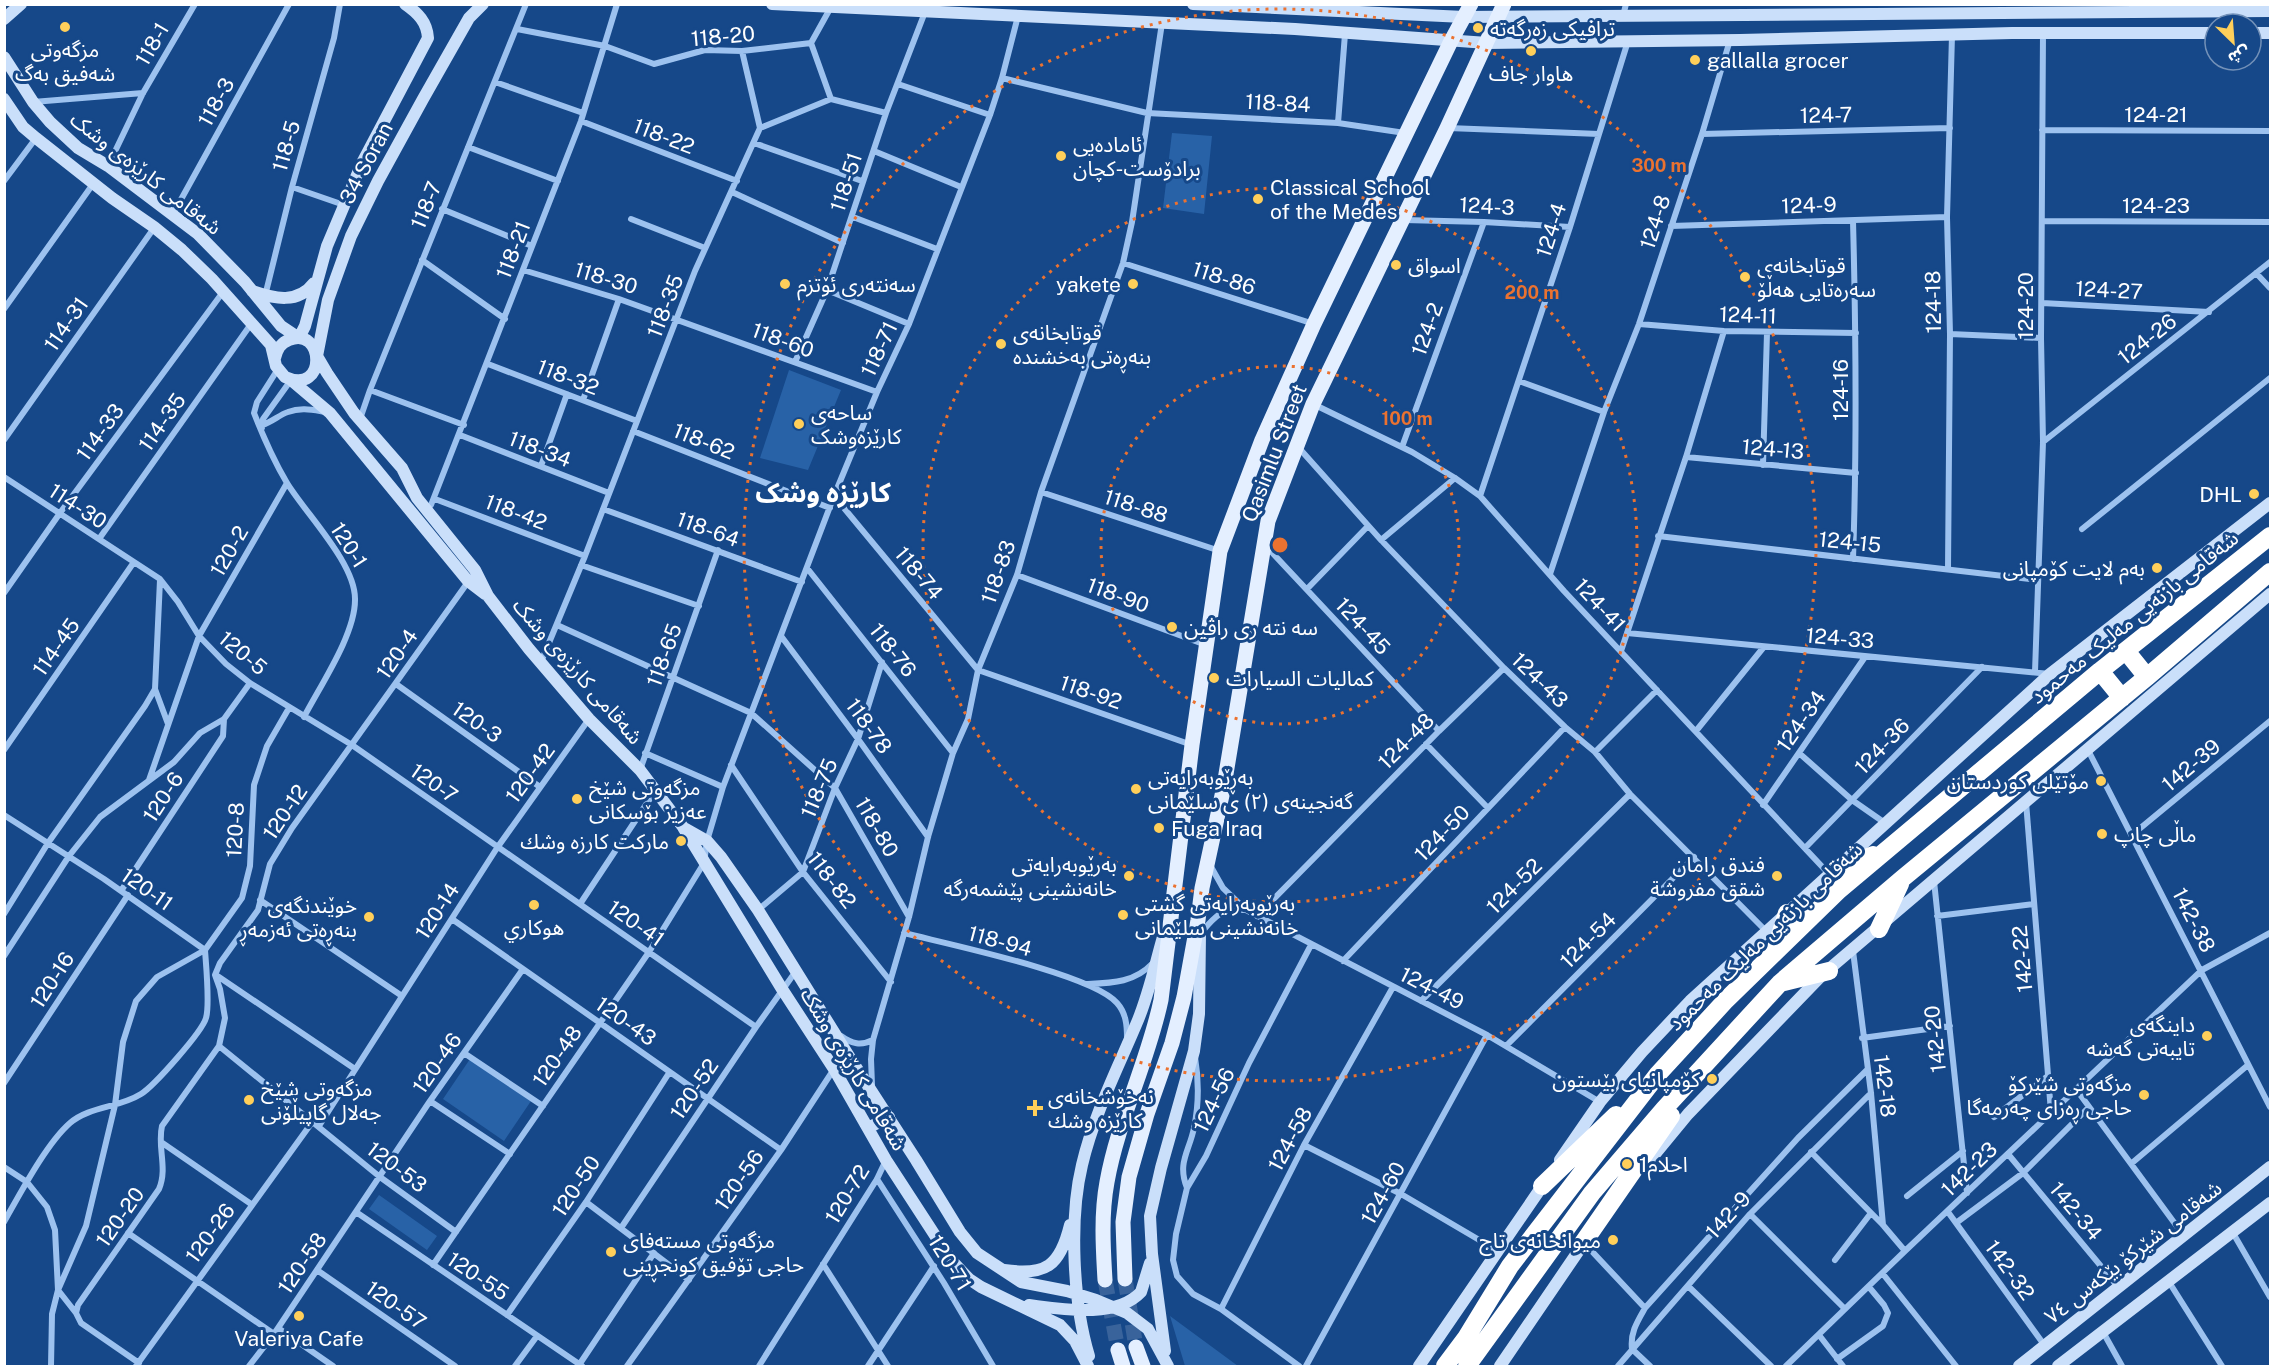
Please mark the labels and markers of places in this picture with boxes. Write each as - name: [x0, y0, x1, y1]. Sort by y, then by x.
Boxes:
- place label: ترافیکی زەرگەتە: [1490, 16, 1615, 41]
- marker: مزگەوتی شەفیق بەگ: [58, 20, 72, 34]
- marker: ترافیکی زەرگەتە: [1471, 21, 1485, 35]
- place label: مزگەوتی شەفیق بەگ: [15, 37, 115, 87]
- marker: هاوار جاف: [1524, 44, 1538, 58]
- place label: gallalla grocer: [1707, 48, 1849, 73]
- marker: gallalla grocer: [1688, 53, 1702, 67]
- place label: هاوار جاف: [1489, 61, 1573, 86]
- place label: ئامادەیی برادۆست-کچان: [1073, 132, 1201, 182]
- marker: ئامادەیی برادۆست-کچان: [1054, 149, 1068, 163]
- place label: Classical School of the Medes: [1270, 175, 1431, 224]
- marker: Classical School of the Medes: [1251, 192, 1265, 206]
- place label: اسواق: [1408, 253, 1461, 278]
- place label: قوتابخانەی سەرەتایی هەڵۆ: [1757, 253, 1876, 302]
- marker: اسواق: [1389, 258, 1403, 272]
- marker: قوتابخانەی سەرەتایی هەڵۆ: [1738, 270, 1752, 284]
- place label: سەنتەری ئۆتزم: [797, 272, 916, 301]
- place label: yakete: [1056, 272, 1121, 297]
- marker: سەنتەری ئۆتزم: [778, 277, 792, 291]
- marker: yakete: [1126, 277, 1140, 291]
- place label: قوتابخانەی بنەڕەتی بەخشندە: [1013, 320, 1151, 374]
- marker: قوتابخانەی بنەڕەتی بەخشندە: [994, 337, 1008, 351]
- place label: ساحه‌ی کارێزه‌وشک: [811, 400, 902, 449]
- marker: ساحه‌ی کارێزه‌وشک: [792, 417, 806, 431]
- place label: DHL: [2199, 482, 2242, 507]
- marker: DHL: [2247, 487, 2261, 501]
- centre of rings: [1270, 535, 1290, 555]
- place label: بەم لایت کۆمپانی: [2003, 556, 2145, 585]
- marker: بەم لایت کۆمپانی: [2150, 561, 2164, 575]
- place label: سه نته رى راڤين: [1184, 615, 1318, 640]
- marker: سه نته رى راڤين: [1165, 620, 1179, 634]
- place label: كماليات السيارات: [1226, 666, 1374, 691]
- marker: كماليات السيارات: [1207, 671, 1221, 685]
- place label: بەڕێوبەرایەتی گەنجینەی (۲) ی سلێمانی: [1148, 765, 1354, 814]
- place label: مۆتێلی کوردستان: [1947, 769, 2089, 794]
- marker: مۆتێلی کوردستان: [2094, 774, 2108, 788]
- place label: مزگەوتی شێخ عەزیز بۆسکانی: [589, 775, 706, 824]
- marker: بەڕێوبەرایەتی گەنجینەی (۲) ی سلێمانی: [1129, 782, 1143, 796]
- marker: مزگەوتی شێخ عەزیز بۆسکانی: [570, 792, 584, 806]
- place label: Fuga Iraq: [1171, 816, 1263, 841]
- place label: ماڵی چاپ: [2114, 819, 2197, 848]
- marker: Fuga Iraq: [1152, 821, 1166, 835]
- marker: ماڵی چاپ: [2095, 827, 2109, 841]
- place label: ماركت كارزه وشك: [520, 829, 669, 854]
- marker: ماركت كارزه وشك: [674, 834, 688, 848]
- place label: بەرێوبەرایەتی خانەنشینی پێشمەرگە: [944, 852, 1117, 902]
- place label: فندق رامان شقق مفروشة: [1650, 852, 1765, 902]
- marker: بەرێوبەرایەتی خانەنشینی پێشمەرگە: [1122, 869, 1136, 883]
- marker: فندق رامان شقق مفروشة: [1770, 869, 1784, 883]
- place label: بەرێوبەرایەتی گشتی خانەنشینی سلێمانی: [1135, 891, 1298, 940]
- place label: خوێندنگەی بنەڕەتی ئەزمەڕ: [239, 893, 357, 947]
- marker: هوكاري: [527, 898, 541, 912]
- marker: بەرێوبەرایەتی گشتی خانەنشینی سلێمانی: [1116, 908, 1130, 922]
- marker: خوێندنگەی بنەڕەتی ئەزمەڕ: [362, 910, 376, 924]
- place label: هوكاري: [504, 915, 564, 943]
- place label: داینگەی تایبەتی گەشە: [2087, 1012, 2195, 1061]
- marker: داینگەی تایبەتی گەشە: [2200, 1029, 2214, 1043]
- place label: کۆمپانیای بێستون: [1552, 1067, 1700, 1093]
- place label: مزگەوتی شێرکۆ حاجی ڕەزای چەرمەگا: [1967, 1071, 2132, 1125]
- marker: کۆمپانیای بێستون: [1705, 1072, 1719, 1086]
- place label: مزگەوتی شێخ جەلال گاپیڵۆنی: [261, 1076, 382, 1126]
- place label: نەخۆشخانەی کارێزە وشك: [1048, 1084, 1154, 1133]
- marker: مزگەوتی شێرکۆ حاجی ڕەزای چەرمەگا: [2137, 1088, 2151, 1102]
- marker: مزگەوتی شێخ جەلال گاپیڵۆنی: [242, 1093, 256, 1107]
- marker: نەخۆشخانەی کارێزە وشك: [1026, 1099, 1044, 1117]
- place label: احلام1: [1639, 1152, 1688, 1181]
- marker: احلام1: [1620, 1157, 1634, 1171]
- place label: مزگەوتی مستەفاى حاجى تۆفيق کونجڕینی: [623, 1228, 804, 1282]
- place label: میوانخانەی تاج: [1479, 1228, 1601, 1256]
- marker: میوانخانەی تاج: [1606, 1233, 1620, 1247]
- marker: مزگەوتی مستەفاى حاجى تۆفيق کونجڕینی: [604, 1245, 618, 1259]
- marker: Valeriya Cafe: [292, 1309, 306, 1323]
- place label: Valeriya Cafe: [234, 1326, 364, 1351]

